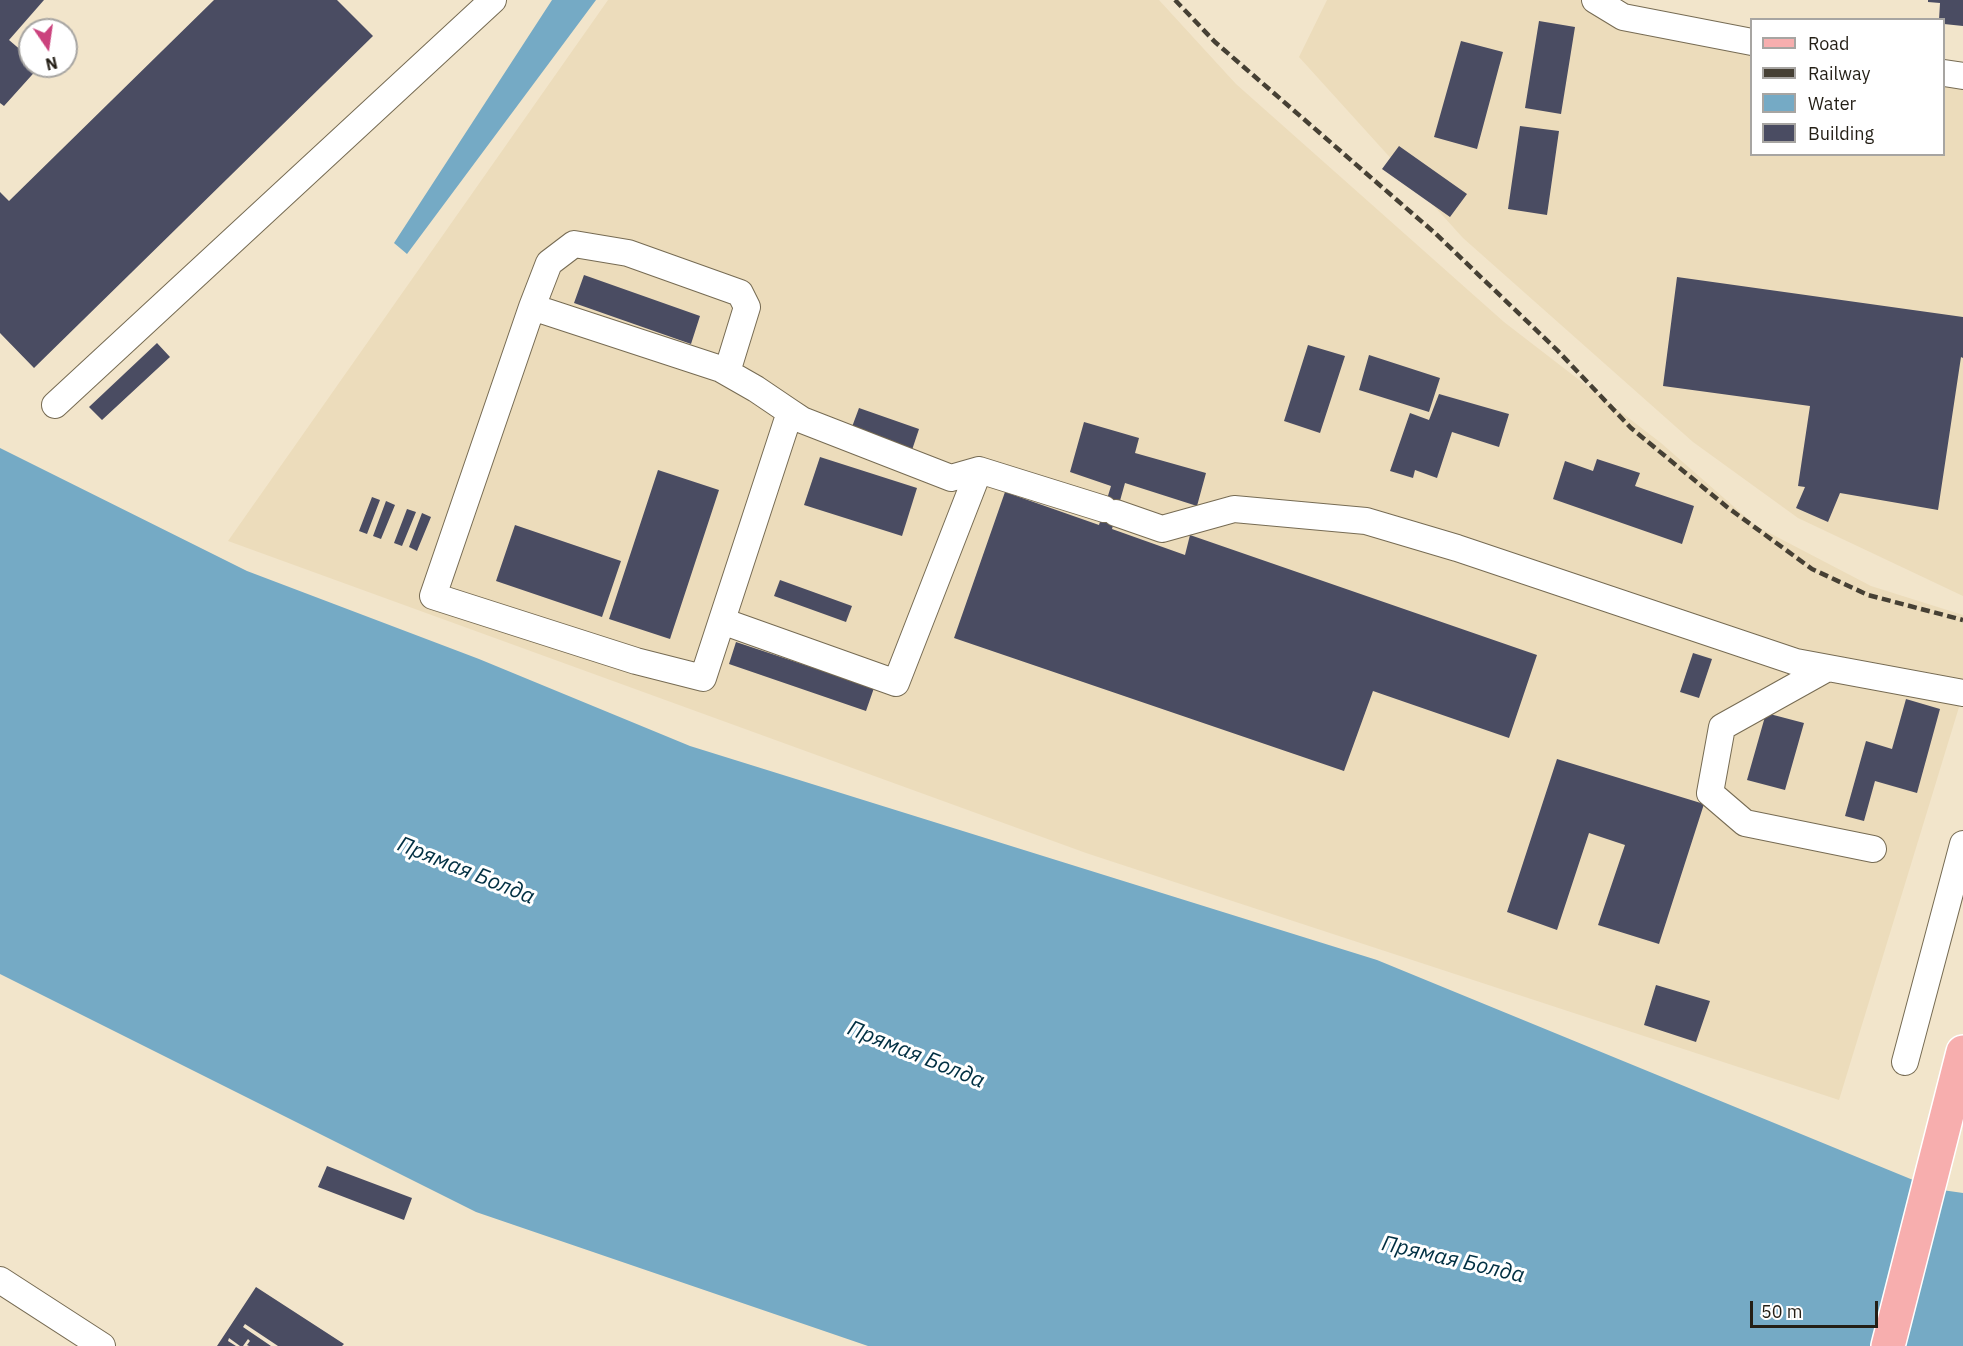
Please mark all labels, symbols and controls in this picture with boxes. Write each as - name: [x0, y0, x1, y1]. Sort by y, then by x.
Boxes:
- north arrow: [18, 18, 78, 78]
- legend: [1750, 18, 1945, 156]
- text: Road: [1808, 32, 1849, 55]
- text: N: [44, 53, 59, 75]
- text: Railway: [1808, 62, 1870, 85]
- text: Water: [1808, 92, 1856, 115]
- text: Building: [1808, 122, 1874, 145]
- water label: Прямая Болда: [393, 831, 539, 911]
- water label: Прямая Болда: [843, 1015, 989, 1095]
- water label: Прямая Болда: [1379, 1231, 1527, 1289]
- scale bar: [1753, 1289, 1880, 1327]
- text: 50 m: [1761, 1300, 1803, 1323]

